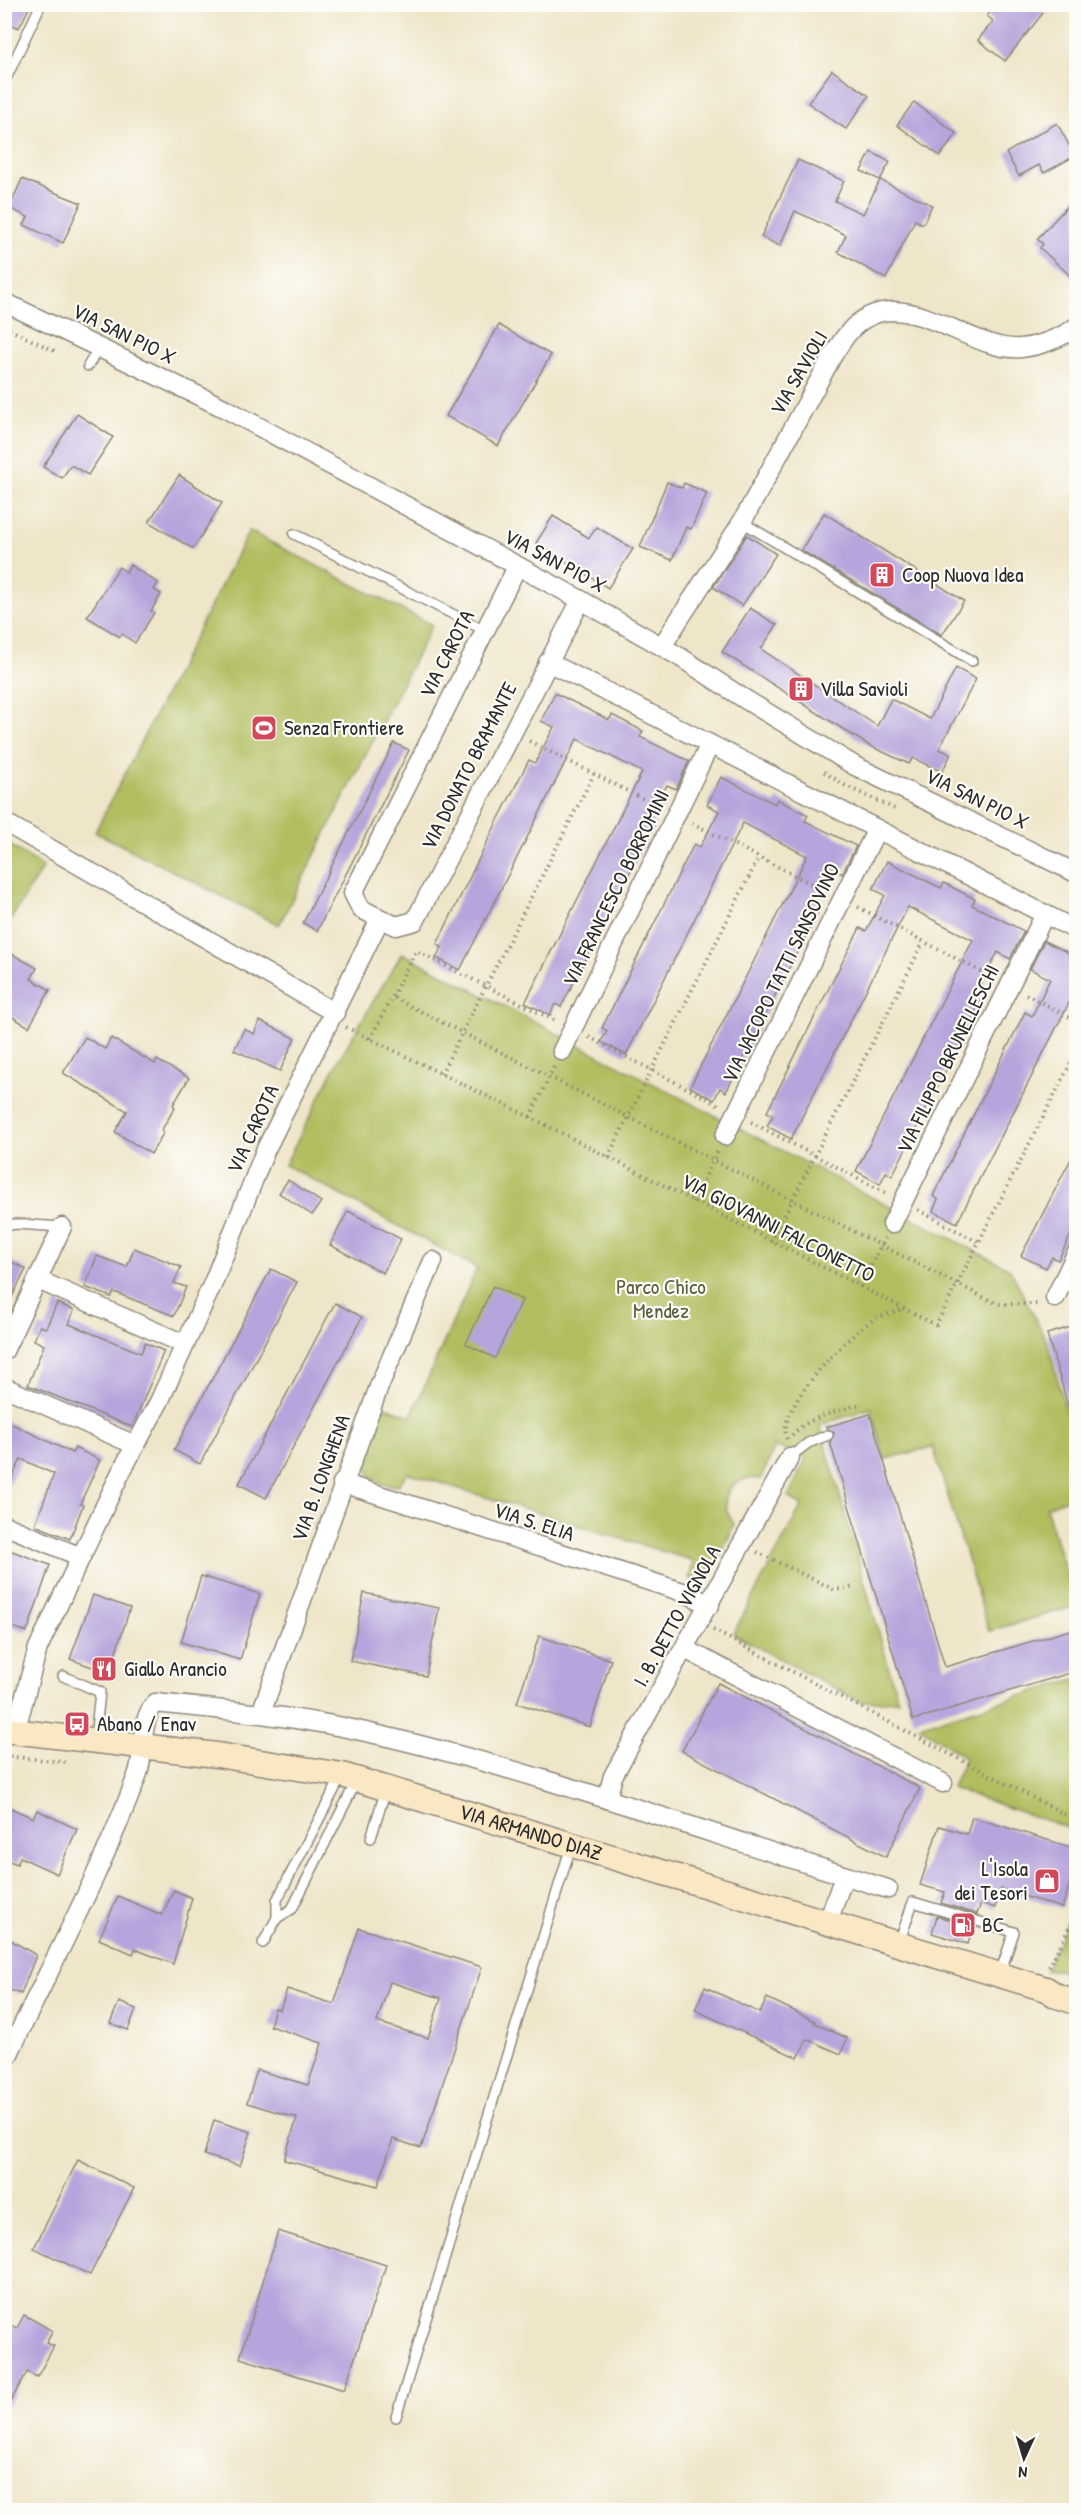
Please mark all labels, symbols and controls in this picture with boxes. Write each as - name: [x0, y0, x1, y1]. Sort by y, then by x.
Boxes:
- street label: VIA SAN PIO X: [68, 296, 181, 371]
- street label: VIA SAVIOLI: [763, 325, 834, 420]
- street label: VIA SAN PIO X: [499, 521, 612, 600]
- building icon: Coop Nuova Idea: [867, 560, 897, 590]
- place label: Coop Nuova Idea: [902, 560, 1023, 589]
- street label: VIA CAROTA: [412, 605, 481, 703]
- building icon: Villa Savioli: [786, 674, 816, 704]
- place label: Villa Savioli: [820, 674, 908, 703]
- street label: VIA DONATO BRAMANTE: [414, 677, 523, 855]
- sports icon: Senza Frontiere: [249, 713, 279, 743]
- place label: Senza Frontiere: [284, 713, 404, 742]
- street label: VIA SAN PIO X: [921, 761, 1034, 836]
- street label: VIA FRANCESCO BORROMINI: [555, 784, 676, 991]
- street label: VIA JACOPO TATTI SANSOVINO: [715, 858, 846, 1087]
- street label: VIA FILIPPO BRUNELLESCHI: [889, 959, 1006, 1158]
- street label: VIA CAROTA: [219, 1080, 286, 1178]
- street label: VIA GIOVANNI FALCONETTO: [676, 1166, 880, 1289]
- park label: Parco Chico Mendez: [616, 1272, 706, 1325]
- street label: VIA B. LONGHENA: [284, 1410, 357, 1545]
- street label: VIA S. ELIA: [490, 1495, 578, 1548]
- street label: I. B. DETTO VIGNOLA: [626, 1540, 727, 1692]
- restaurant icon: Giallo Arancio: [89, 1654, 119, 1684]
- place label: Giallo Arancio: [124, 1654, 227, 1683]
- bus stop icon: Abano / Enav: [62, 1709, 92, 1739]
- place label: Abano / Enav: [97, 1709, 197, 1738]
- street label: VIA ARMANDO DIAZ: [456, 1796, 606, 1867]
- place label: L'Isola dei Tesori: [954, 1854, 1028, 1907]
- shop icon: L'Isola dei Tesori: [1032, 1866, 1062, 1896]
- fuel station icon: BC: [948, 1910, 978, 1940]
- place label: BC: [982, 1910, 1004, 1939]
- north arrow: [994, 2428, 1054, 2488]
- text: N: [1017, 2462, 1028, 2484]

